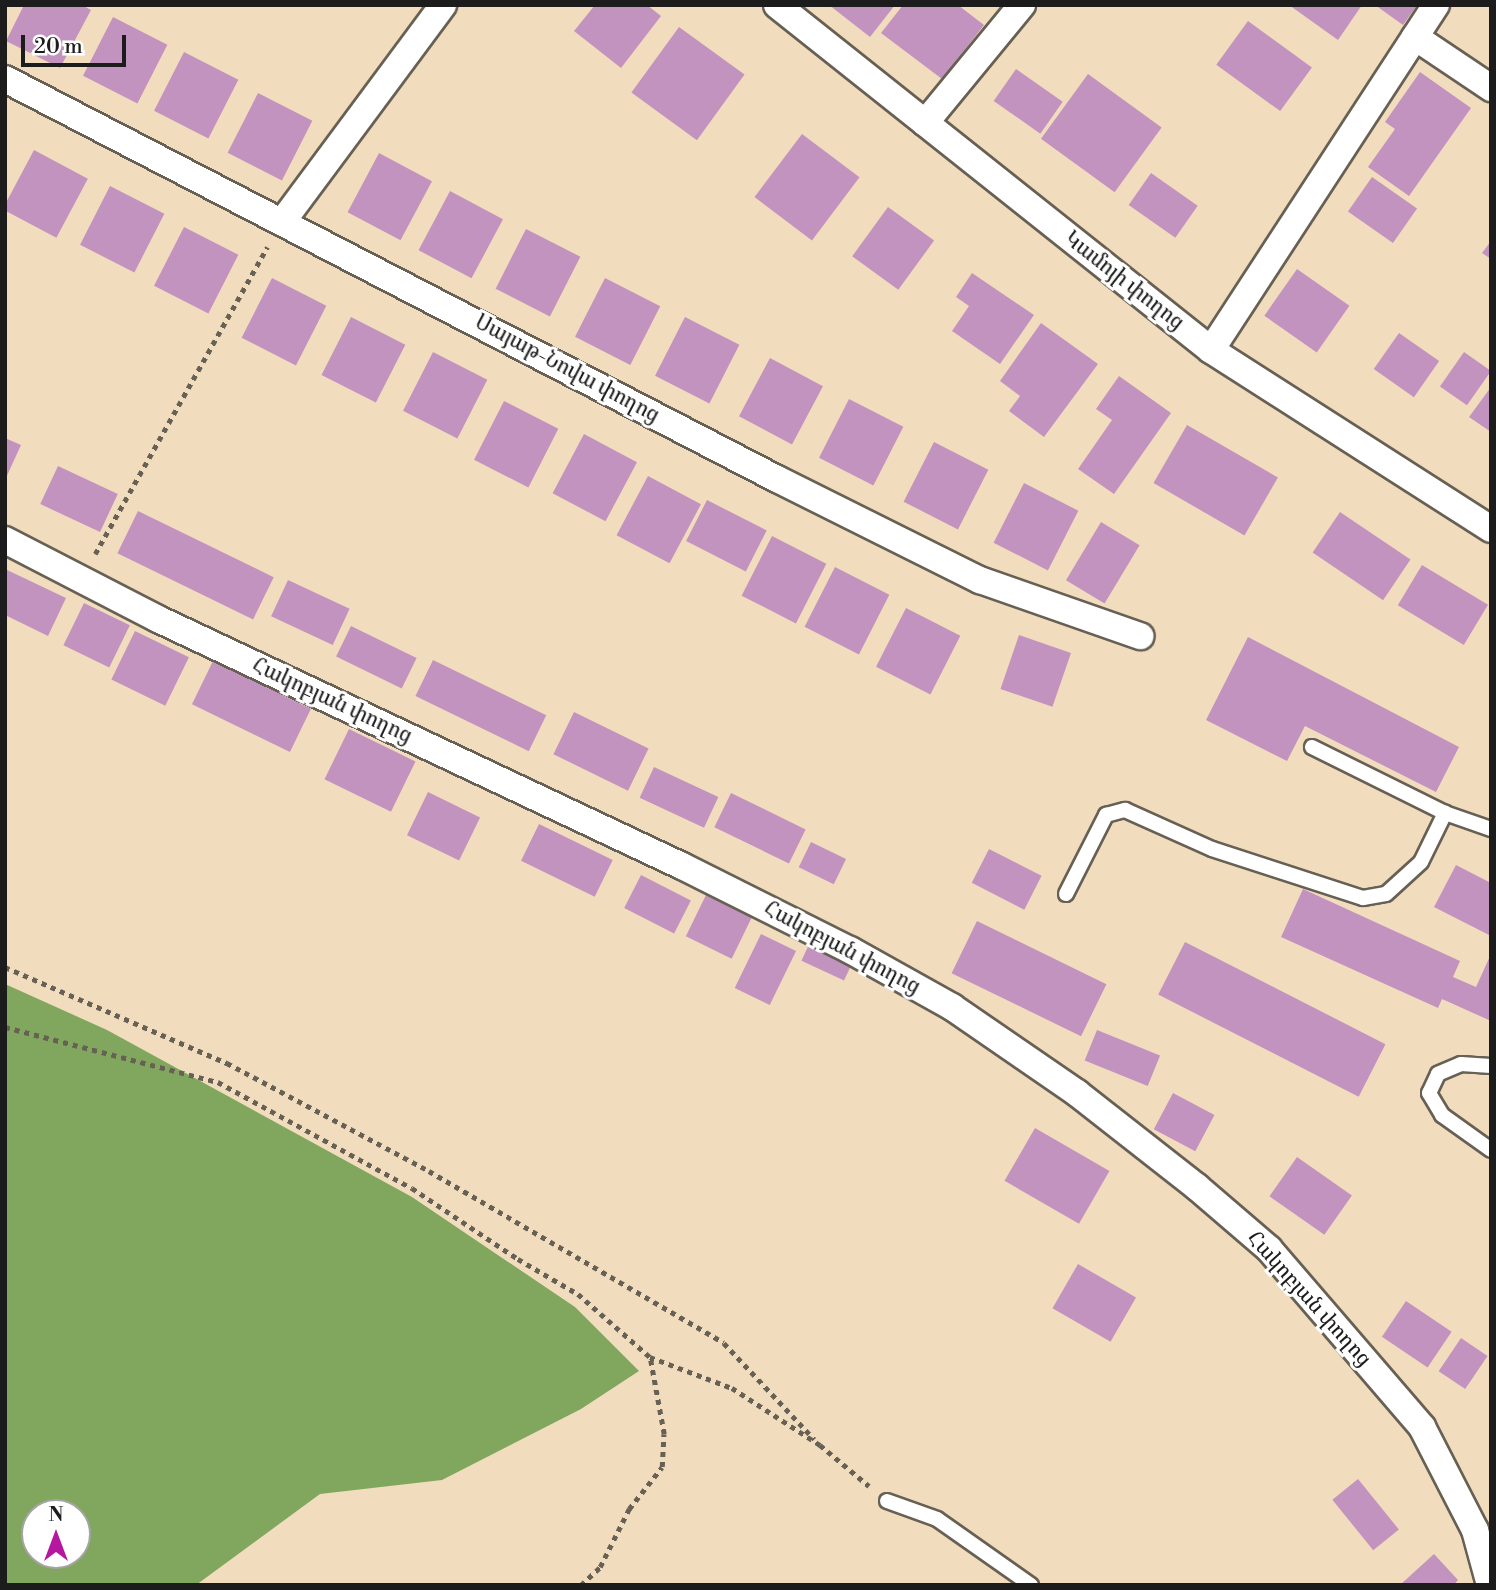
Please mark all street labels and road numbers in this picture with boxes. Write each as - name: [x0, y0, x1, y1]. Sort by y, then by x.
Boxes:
- street label: Կամոյի փողոց: [1059, 227, 1189, 335]
- street label: Սայաթ-Նովա փողոց: [470, 310, 664, 428]
- street label: Հակոբյան փողոց: [248, 653, 416, 749]
- street label: Հակոբյան փողոց: [760, 896, 924, 1000]
- street label: Հակոբյան փողոց: [1242, 1226, 1376, 1372]

